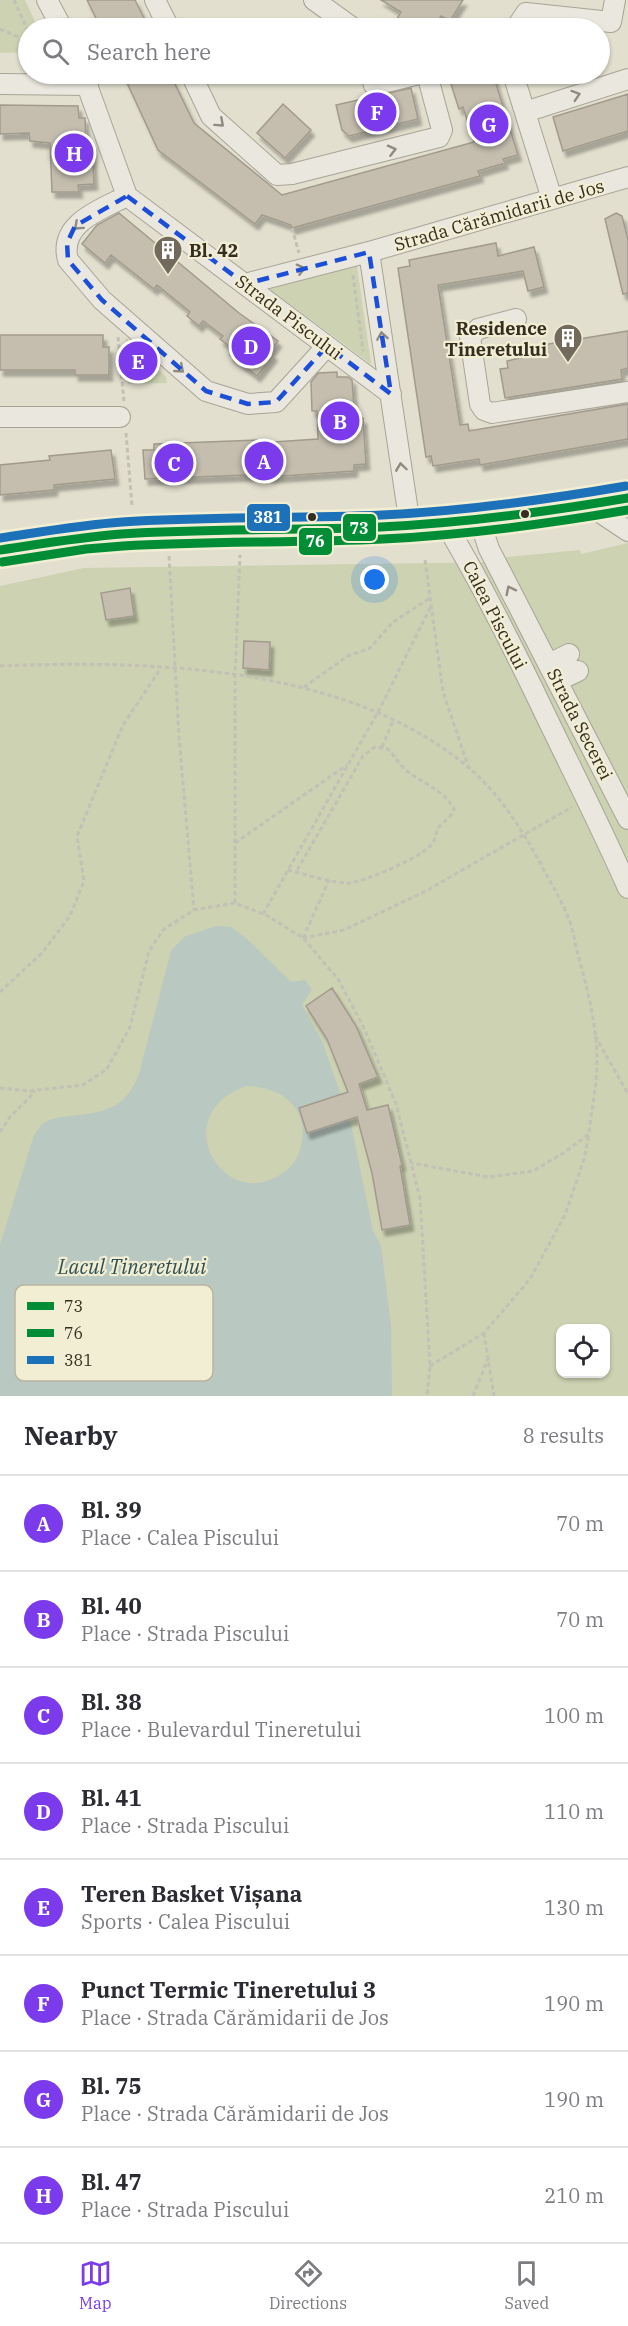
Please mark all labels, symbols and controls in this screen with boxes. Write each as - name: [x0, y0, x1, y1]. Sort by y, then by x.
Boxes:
- search box: [18, 18, 610, 84]
- icon: search: [39, 35, 72, 68]
- text: Search here: [87, 37, 211, 66]
- pin: F: [358, 90, 397, 134]
- one-way arrow: [570, 90, 581, 102]
- pin: G: [470, 102, 508, 146]
- one-way arrow: [213, 116, 224, 127]
- pin: H: [54, 130, 94, 176]
- one-way arrow: [387, 144, 397, 157]
- street label: Strada Cărămidarii de Jos: [391, 174, 607, 256]
- one-way arrow: [74, 219, 84, 230]
- building icon: Bl. 42: [152, 234, 184, 276]
- place label: Bl. 42: [189, 239, 239, 262]
- one-way arrow: [296, 264, 306, 277]
- street label: Strada Piscului: [231, 269, 347, 365]
- place label: Residence Tineretului: [445, 317, 547, 361]
- building icon: Residence Tineretului: [552, 322, 584, 364]
- pin: D: [232, 324, 270, 368]
- one-way arrow: [377, 331, 389, 341]
- pin: E: [118, 338, 158, 384]
- one-way arrow: [173, 362, 184, 373]
- pin: B: [320, 398, 360, 444]
- pin: A: [244, 438, 284, 484]
- pin: C: [154, 440, 194, 486]
- one-way arrow: [396, 463, 408, 472]
- line badge: 381: [246, 503, 291, 532]
- text: 381: [254, 507, 282, 527]
- unlabelled marker: [519, 508, 531, 520]
- unlabelled marker: [306, 511, 318, 523]
- line badge: 73: [342, 513, 377, 542]
- text: 73: [349, 518, 369, 538]
- line badge: 76: [298, 527, 333, 556]
- text: 76: [305, 531, 325, 551]
- street label: Calea Piscului: [458, 557, 532, 673]
- your location: [360, 565, 389, 594]
- one-way arrow: [506, 585, 518, 596]
- street label: Strada Secerei: [542, 664, 618, 784]
- water label: Lacul Tineretului: [57, 1253, 206, 1280]
- legend: [15, 1285, 213, 1381]
- text: 73: [64, 1296, 83, 1316]
- text: 76: [64, 1323, 83, 1343]
- map controls: [556, 1324, 610, 1378]
- button: locate: [556, 1324, 610, 1378]
- text: 381: [64, 1350, 93, 1370]
- text: Nearby: [24, 1418, 118, 1452]
- text: 8 results: [523, 1422, 604, 1449]
- text: Bl. 39: [81, 1495, 142, 1524]
- text: A: [37, 1510, 50, 1537]
- text: 70 m: [556, 1510, 604, 1537]
- text: Place · Calea Piscului: [81, 1524, 279, 1551]
- text: Bl. 40: [81, 1591, 142, 1620]
- text: B: [36, 1606, 51, 1633]
- text: 70 m: [556, 1606, 604, 1633]
- text: Place · Strada Piscului: [81, 1620, 289, 1647]
- text: Bl. 38: [81, 1687, 142, 1716]
- text: C: [37, 1702, 50, 1729]
- text: 100 m: [544, 1702, 604, 1729]
- text: Place · Bulevardul Tineretului: [81, 1716, 361, 1743]
- text: Bl. 41: [81, 1783, 142, 1812]
- text: D: [36, 1798, 51, 1825]
- text: 110 m: [544, 1798, 604, 1825]
- text: Place · Strada Piscului: [81, 1812, 289, 1839]
- text: Teren Basket Vișana: [81, 1879, 302, 1908]
- text: E: [37, 1894, 50, 1921]
- text: 130 m: [544, 1894, 604, 1921]
- text: Sports · Calea Piscului: [81, 1908, 290, 1935]
- text: Punct Termic Tineretului 3: [81, 1975, 376, 2004]
- text: F: [37, 1990, 50, 2017]
- text: 190 m: [544, 1990, 604, 2017]
- text: Place · Strada Cărămidarii de Jos: [81, 2004, 389, 2031]
- text: Bl. 75: [81, 2071, 142, 2100]
- text: G: [36, 2086, 51, 2113]
- text: 190 m: [544, 2086, 604, 2113]
- text: Place · Strada Cărămidarii de Jos: [81, 2100, 389, 2127]
- text: Bl. 47: [81, 2167, 142, 2196]
- text: H: [35, 2182, 52, 2209]
- text: 210 m: [544, 2182, 604, 2209]
- text: Place · Strada Piscului: [81, 2196, 289, 2223]
- tab: Map: [79, 2257, 112, 2313]
- tab: Directions: [269, 2257, 347, 2313]
- tab: Saved: [504, 2257, 549, 2313]

